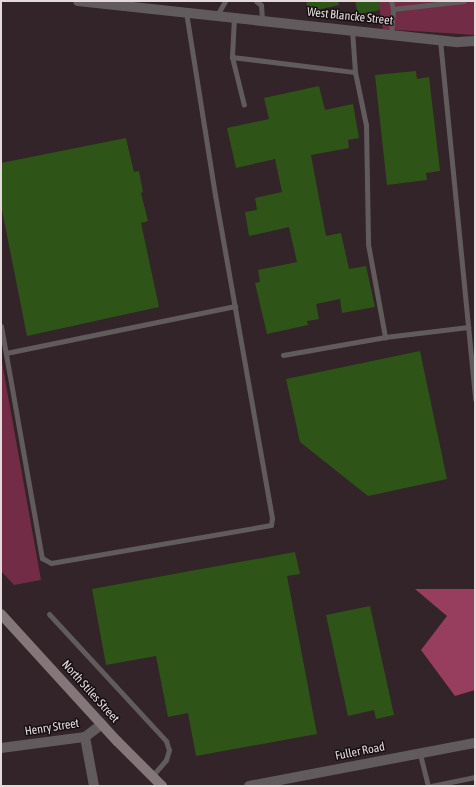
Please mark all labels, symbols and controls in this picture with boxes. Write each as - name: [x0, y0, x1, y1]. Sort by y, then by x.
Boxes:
- street label: West Blancke Street: [306, 5, 394, 29]
- street label: North Stiles Street: [58, 658, 122, 726]
- street label: Henry Street: [24, 717, 80, 739]
- street label: Fuller Road: [334, 740, 386, 764]

